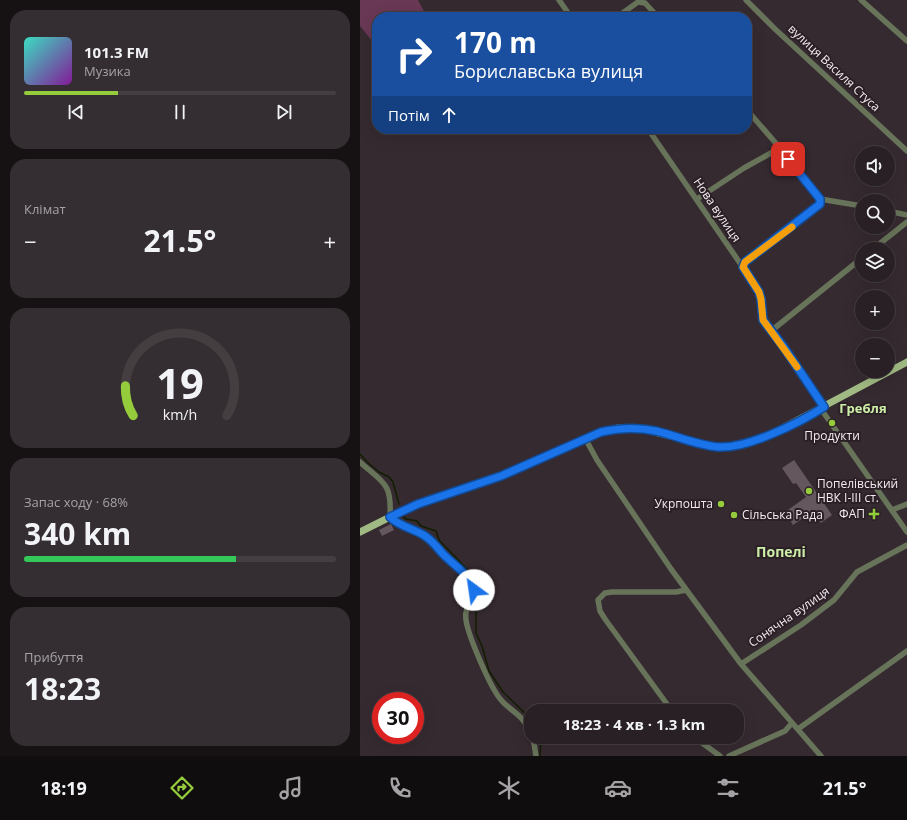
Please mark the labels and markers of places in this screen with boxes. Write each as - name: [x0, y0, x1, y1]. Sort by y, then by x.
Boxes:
- pin: [771, 142, 805, 176]
- marker: Продукти: [827, 418, 837, 428]
- place label: Продукти: [804, 427, 860, 444]
- place label: Попелівський НВК І-ІІІ ст.: [817, 475, 898, 506]
- marker: Попелівський НВК І-ІІІ ст.: [804, 486, 814, 496]
- place label: Укрпошта: [654, 495, 713, 512]
- marker: Укрпошта: [716, 499, 726, 509]
- place label: ФАП: [839, 505, 865, 522]
- place label: Сільська Рада: [742, 506, 823, 523]
- marker: ФАП: [868, 508, 880, 520]
- marker: Сільська Рада: [729, 510, 739, 520]

